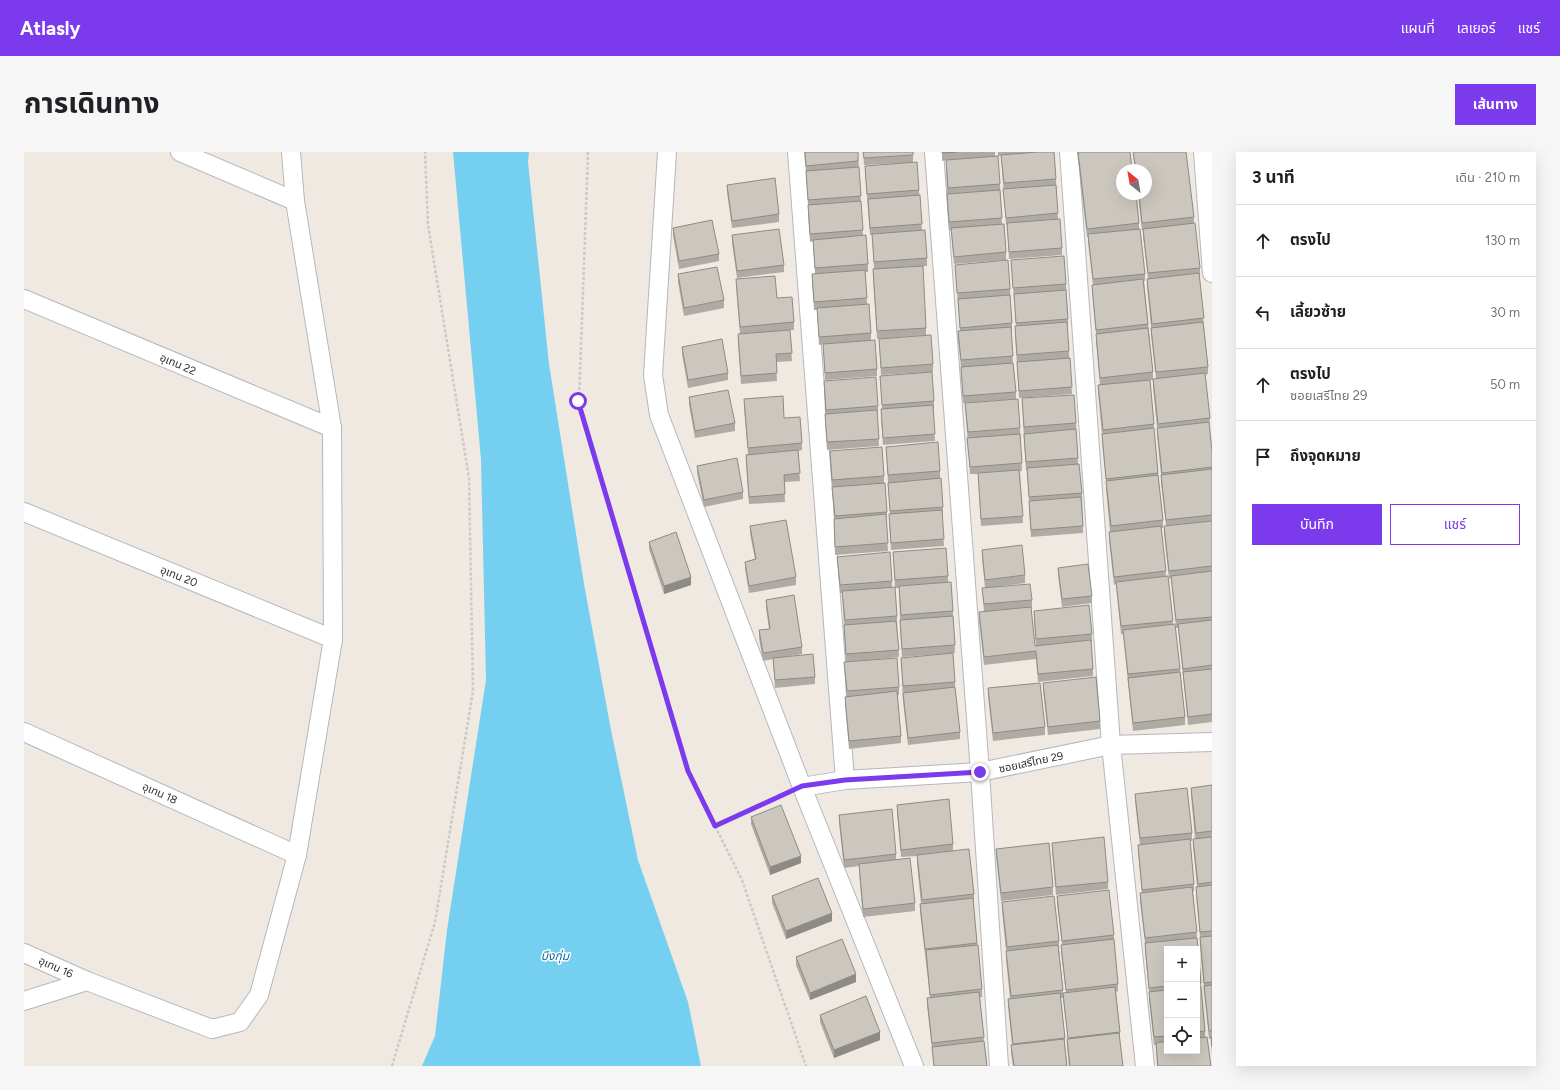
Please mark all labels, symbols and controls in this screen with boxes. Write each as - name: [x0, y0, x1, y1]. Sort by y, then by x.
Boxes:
- text: Atlasly: [20, 17, 80, 40]
- text: แผนที่: [1401, 20, 1435, 37]
- text: เลเยอร์: [1457, 20, 1496, 37]
- text: แชร์: [1518, 20, 1540, 37]
- button: เส้นทาง: [1455, 84, 1536, 125]
- text: การเดินทาง: [24, 86, 159, 120]
- north arrow: [1116, 164, 1152, 200]
- text: 3 นาที: [1252, 167, 1295, 187]
- text: เดิน · 210 m: [1455, 170, 1520, 185]
- icon: ahead: [1252, 230, 1274, 252]
- text: ตรงไป: [1290, 231, 1331, 249]
- text: 130 m: [1485, 233, 1520, 248]
- icon: left: [1252, 302, 1274, 324]
- text: เลี้ยวซ้าย: [1290, 303, 1346, 321]
- text: 30 m: [1490, 305, 1520, 320]
- street label: อุเทน 22: [158, 351, 198, 378]
- text: ตรงไป: [1290, 365, 1331, 383]
- icon: ahead: [1252, 374, 1274, 396]
- text: 50 m: [1490, 377, 1520, 392]
- text: ซอยเสรีไทย 29: [1290, 388, 1367, 403]
- route start: [569, 392, 587, 410]
- icon: arrive: [1252, 446, 1274, 468]
- text: ถึงจุดหมาย: [1290, 447, 1361, 465]
- button: บันทึก: [1252, 504, 1382, 545]
- button: แชร์: [1390, 504, 1520, 545]
- street label: อุเทน 20: [158, 563, 199, 590]
- street label: ซอยเสรีไทย 29: [998, 749, 1064, 776]
- route end: [971, 763, 989, 781]
- street label: อุเทน 18: [140, 780, 180, 807]
- map controls: [1164, 946, 1200, 1054]
- button: +: [1164, 946, 1200, 982]
- water label: บึงกุ่ม: [541, 949, 571, 964]
- street label: อุเทน 16: [36, 954, 75, 981]
- button: −: [1164, 982, 1200, 1018]
- button: locate: [1164, 1018, 1200, 1054]

